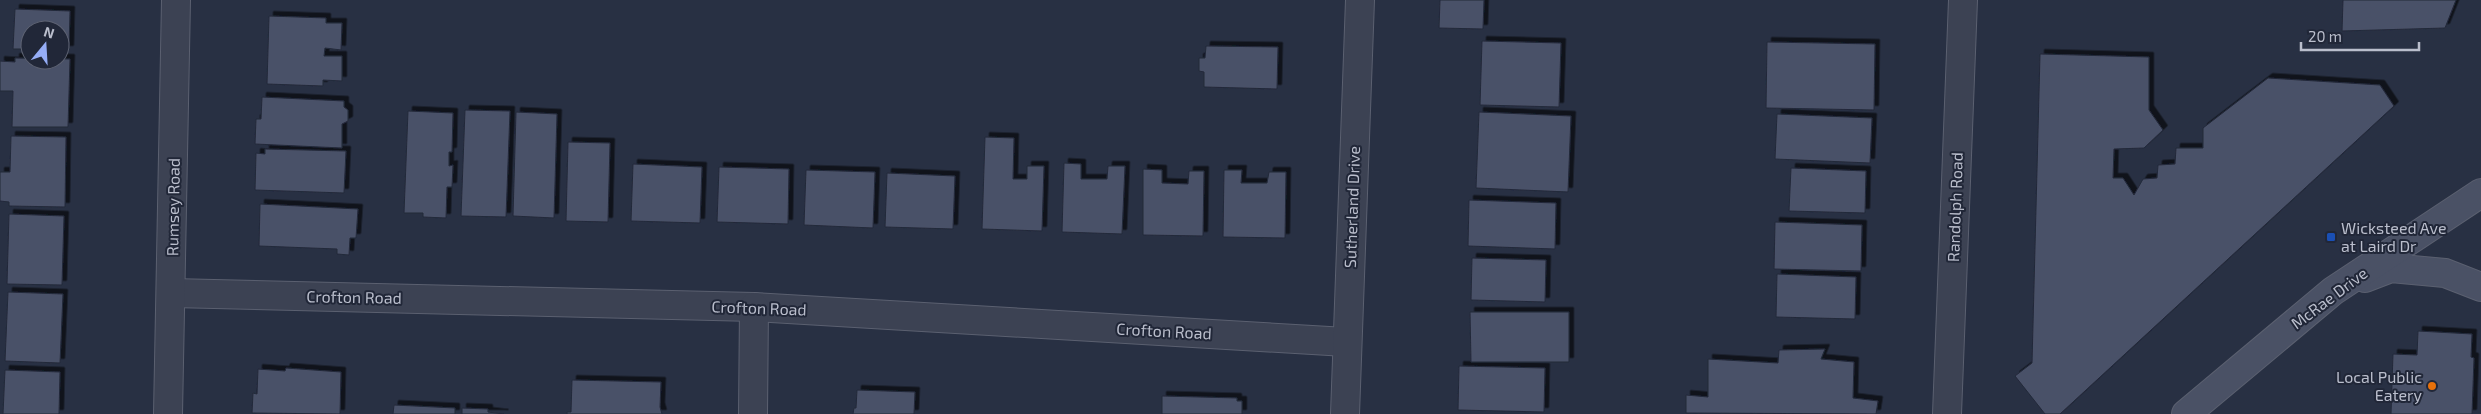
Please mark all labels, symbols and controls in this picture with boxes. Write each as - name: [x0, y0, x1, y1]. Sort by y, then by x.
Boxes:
- north arrow: [20, 20, 70, 70]
- scale bar: [2301, 20, 2418, 52]
- text: N: [42, 23, 57, 42]
- text: 20 m: [2308, 27, 2342, 45]
- street label: Sutherland Drive: [1340, 146, 1363, 268]
- street label: Randolph Road: [1943, 152, 1966, 262]
- street label: Rumsey Road: [162, 158, 183, 256]
- place label: Wicksteed Ave at Laird Dr: [2341, 218, 2446, 255]
- marker: Wicksteed Ave at Laird Dr: [2325, 231, 2337, 243]
- street label: McRae Drive: [2287, 263, 2371, 332]
- street label: Crofton Road: [306, 286, 402, 307]
- street label: Crofton Road: [711, 296, 807, 319]
- street label: Crofton Road: [1116, 319, 1212, 342]
- place label: Local Public Eatery: [2336, 367, 2423, 404]
- marker: Local Public Eatery: [2426, 380, 2438, 392]

